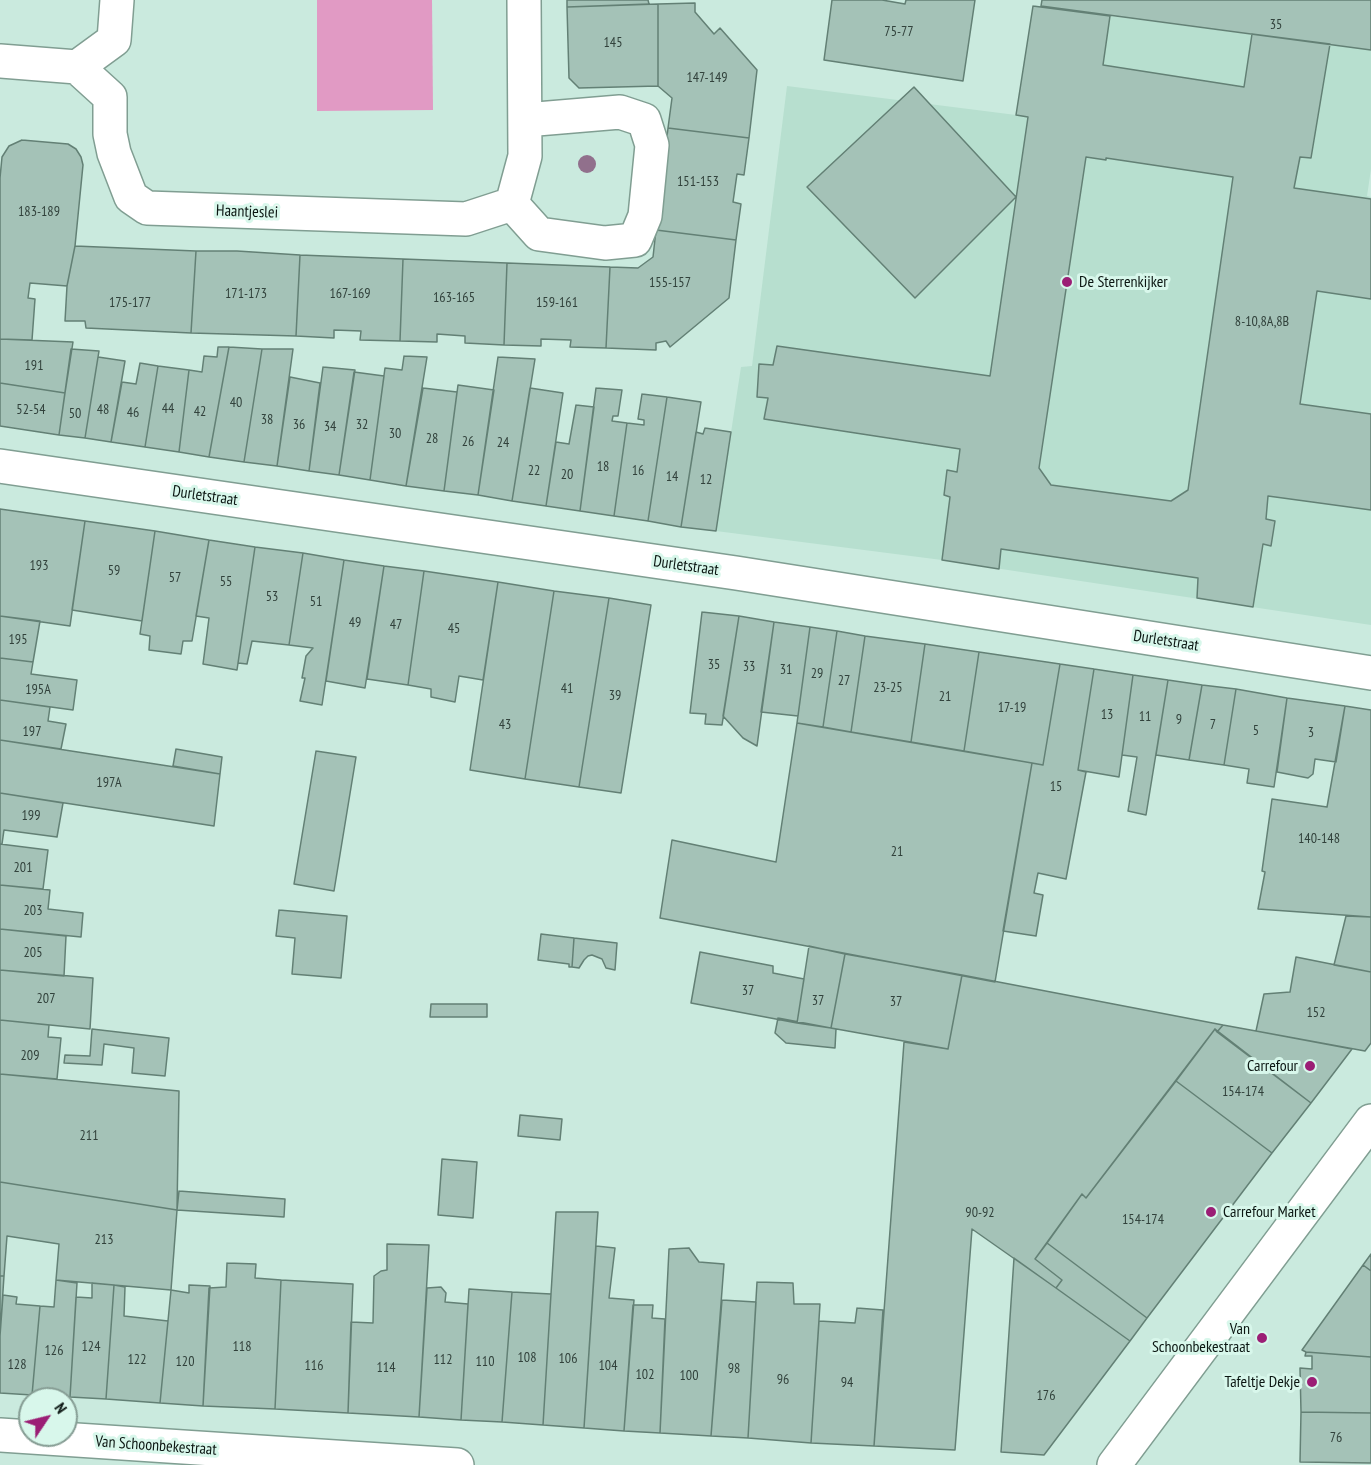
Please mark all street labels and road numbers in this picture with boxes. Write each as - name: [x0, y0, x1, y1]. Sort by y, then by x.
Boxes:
- street label: Haantjeslei: [216, 201, 278, 223]
- street label: Durletstraat: [171, 482, 239, 510]
- street label: Durletstraat: [652, 552, 720, 580]
- street label: Durletstraat: [1132, 626, 1200, 656]
- street label: Van Schoonbekestraat: [95, 1432, 217, 1460]

